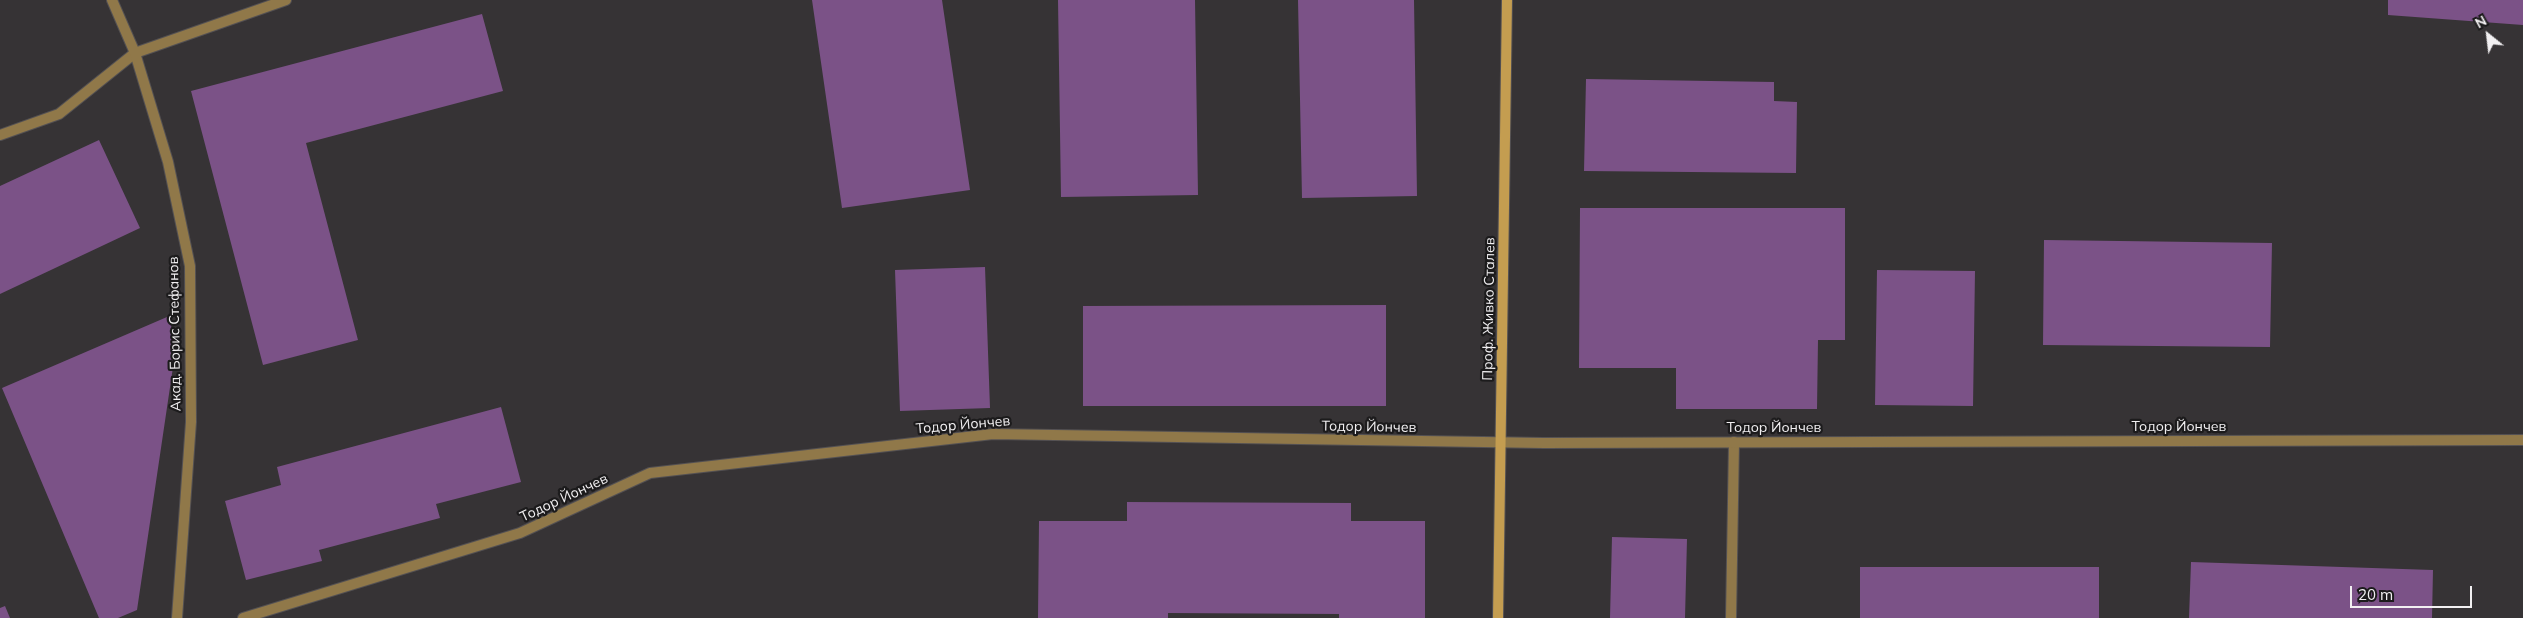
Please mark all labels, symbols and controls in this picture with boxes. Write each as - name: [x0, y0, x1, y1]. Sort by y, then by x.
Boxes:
- north arrow: [2463, 10, 2513, 60]
- text: N: [2472, 11, 2490, 32]
- street label: Проф. Живко Сталев: [1479, 237, 1499, 381]
- street label: Акад. Борис Стефанов: [165, 256, 185, 412]
- street label: Тодор Йончев: [915, 413, 1011, 437]
- street label: Тодор Йончев: [1321, 418, 1417, 436]
- street label: Тодор Йончев: [2132, 419, 2226, 435]
- street label: Тодор Йончев: [1727, 420, 1821, 436]
- street label: Тодор Йончев: [518, 470, 610, 526]
- scale bar: [2353, 576, 2476, 608]
- text: 20 m: [2358, 585, 2393, 604]

